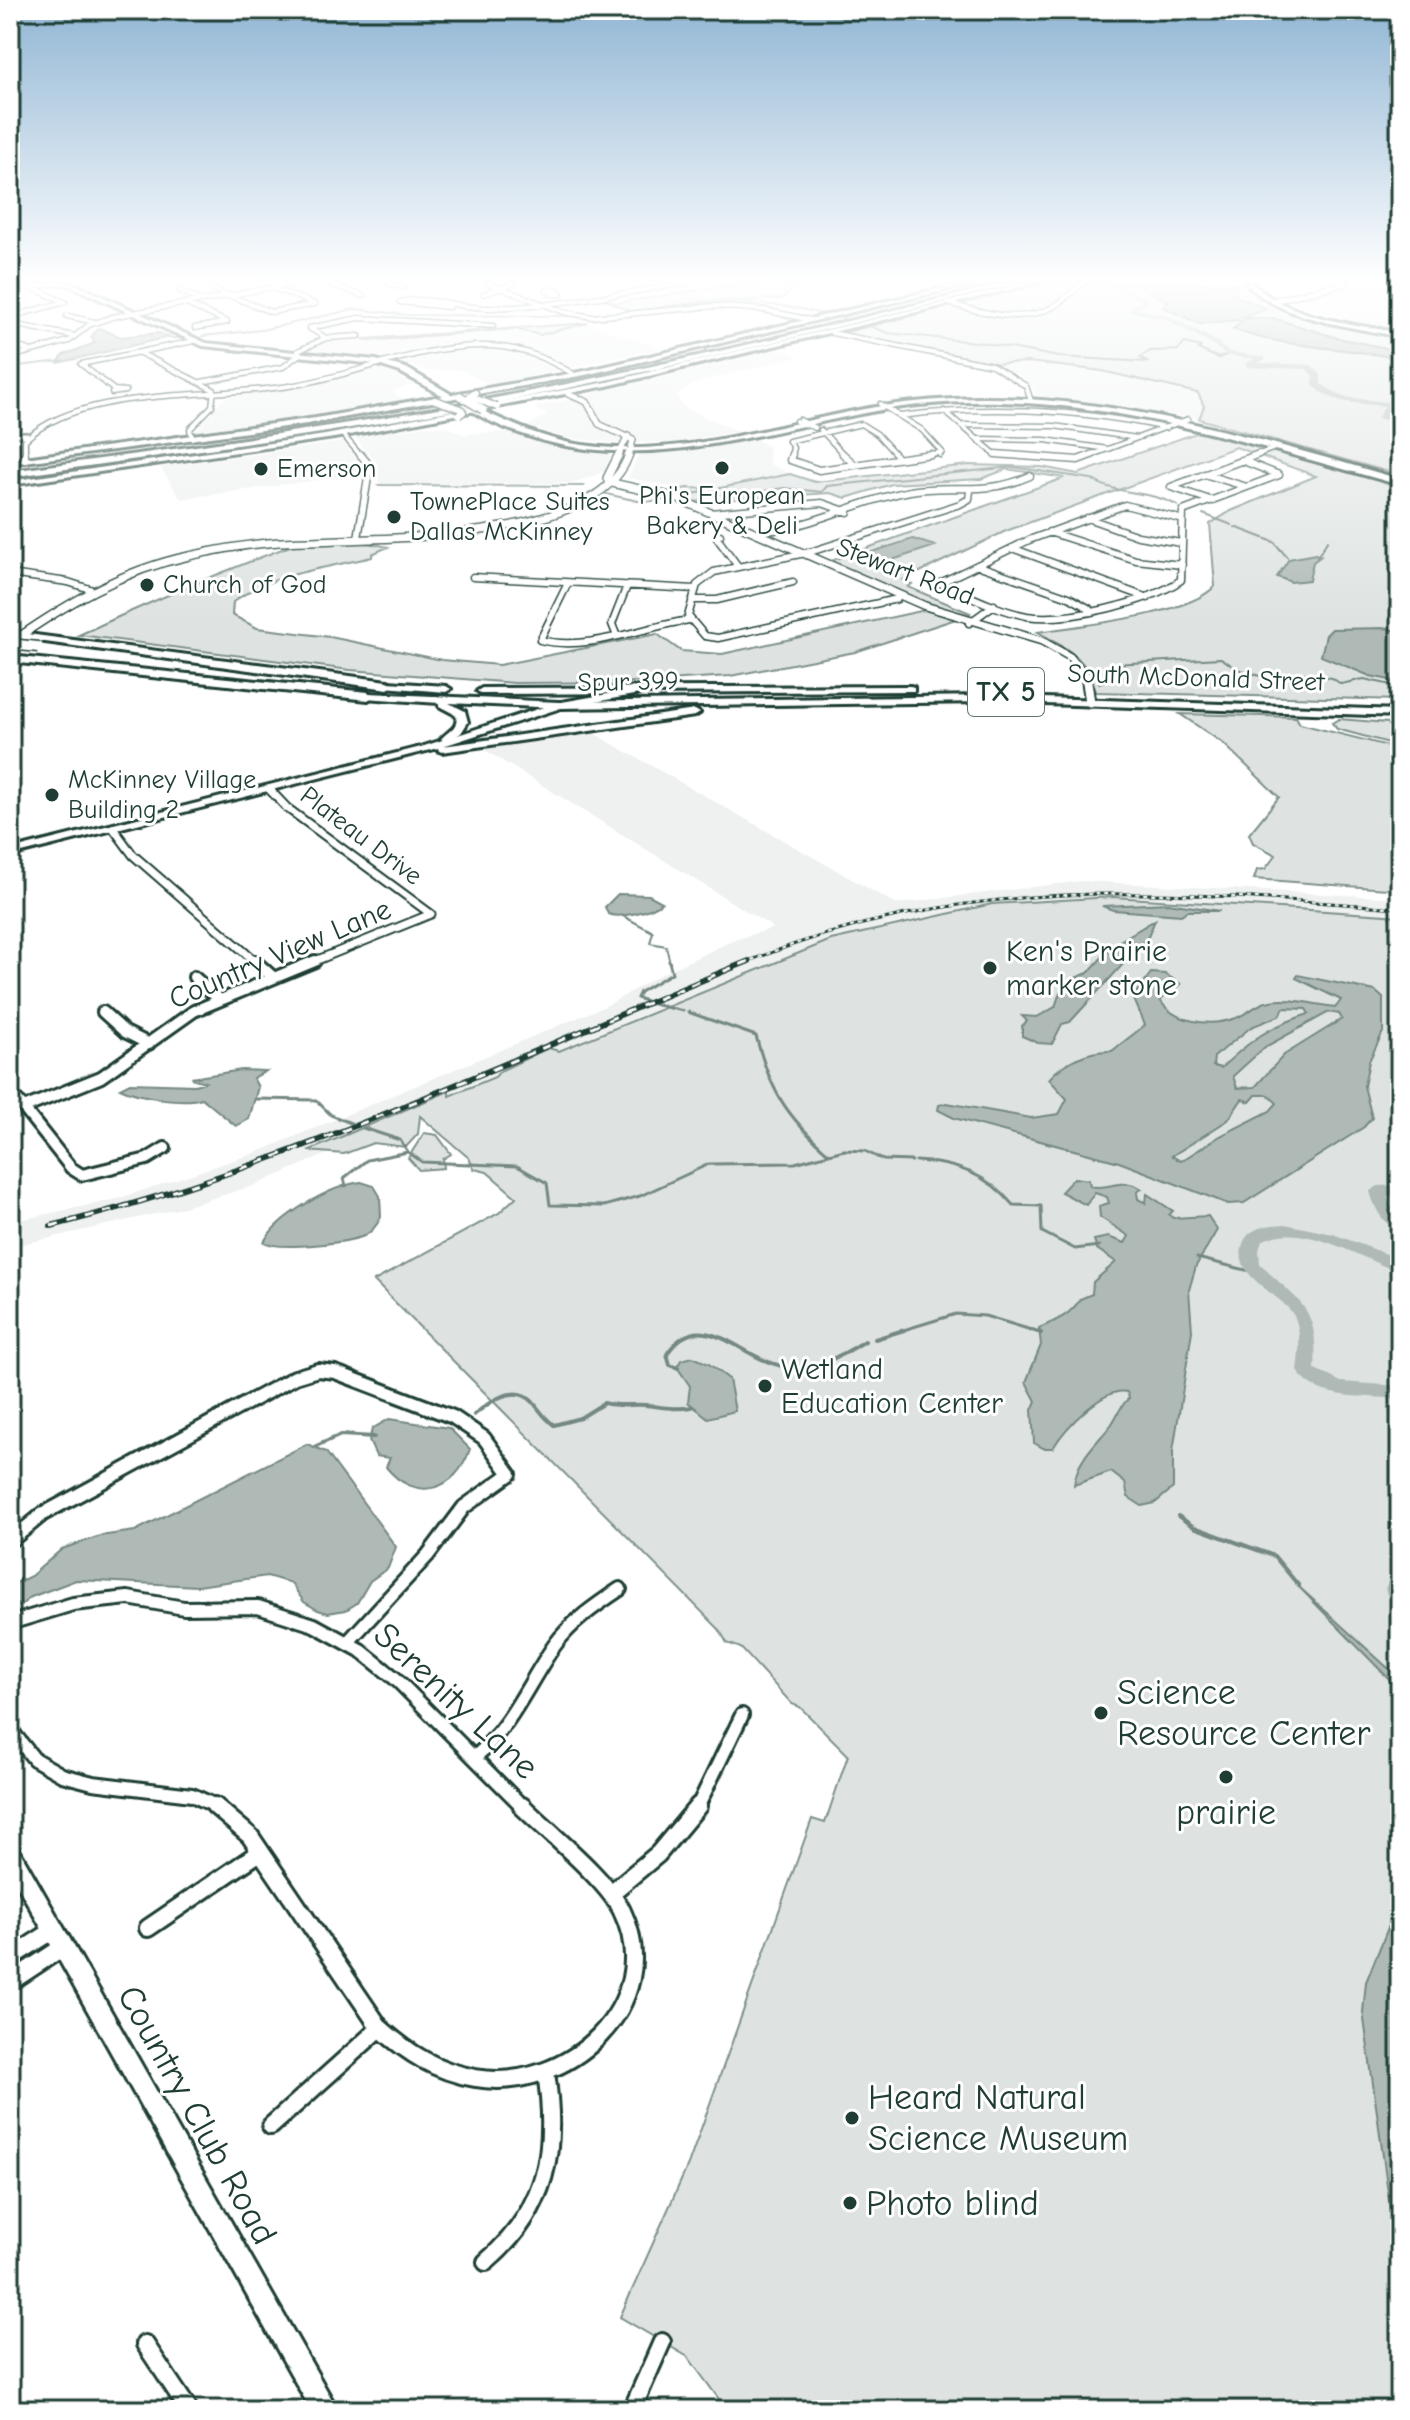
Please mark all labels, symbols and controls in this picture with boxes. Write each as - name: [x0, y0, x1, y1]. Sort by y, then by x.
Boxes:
- place label: Emerson: [277, 454, 376, 484]
- marker: Phi's European Bakery & Deli: [713, 459, 731, 477]
- marker: Emerson: [252, 460, 270, 478]
- place label: Phi's European Bakery & Deli: [639, 481, 805, 541]
- place label: TownePlace Suites Dallas McKinney: [410, 487, 610, 547]
- marker: TownePlace Suites Dallas McKinney: [385, 508, 403, 526]
- street label: Stewart Road: [832, 532, 978, 612]
- place label: Church of God: [163, 570, 327, 600]
- marker: Church of God: [138, 576, 156, 594]
- street label: South McDonald Street: [1067, 659, 1326, 698]
- street label: Spur 399: [577, 666, 679, 698]
- road number: TX 5: [968, 668, 1044, 716]
- place label: McKinney Village Building 2: [68, 765, 256, 825]
- street label: Plateau Drive: [294, 780, 428, 892]
- marker: McKinney Village Building 2: [43, 786, 61, 804]
- street label: Country View Lane: [164, 891, 396, 1017]
- place label: Ken's Prairie marker stone: [1006, 934, 1177, 1003]
- marker: Ken's Prairie marker stone: [981, 959, 999, 977]
- place label: Wetland Education Center: [781, 1352, 1003, 1421]
- marker: Wetland Education Center: [756, 1377, 774, 1395]
- street label: Serenity Lane: [365, 1614, 547, 1788]
- place label: Science Resource Center: [1117, 1672, 1371, 1754]
- marker: Science Resource Center: [1092, 1704, 1110, 1722]
- marker: prairie: [1217, 1768, 1235, 1786]
- place label: prairie: [1176, 1792, 1276, 1833]
- street label: Country Club Road: [109, 1978, 285, 2252]
- place label: Heard Natural Science Museum: [868, 2077, 1128, 2159]
- marker: Heard Natural Science Museum: [843, 2109, 861, 2127]
- place label: Photo blind: [866, 2183, 1039, 2224]
- marker: Photo blind: [841, 2194, 859, 2212]

